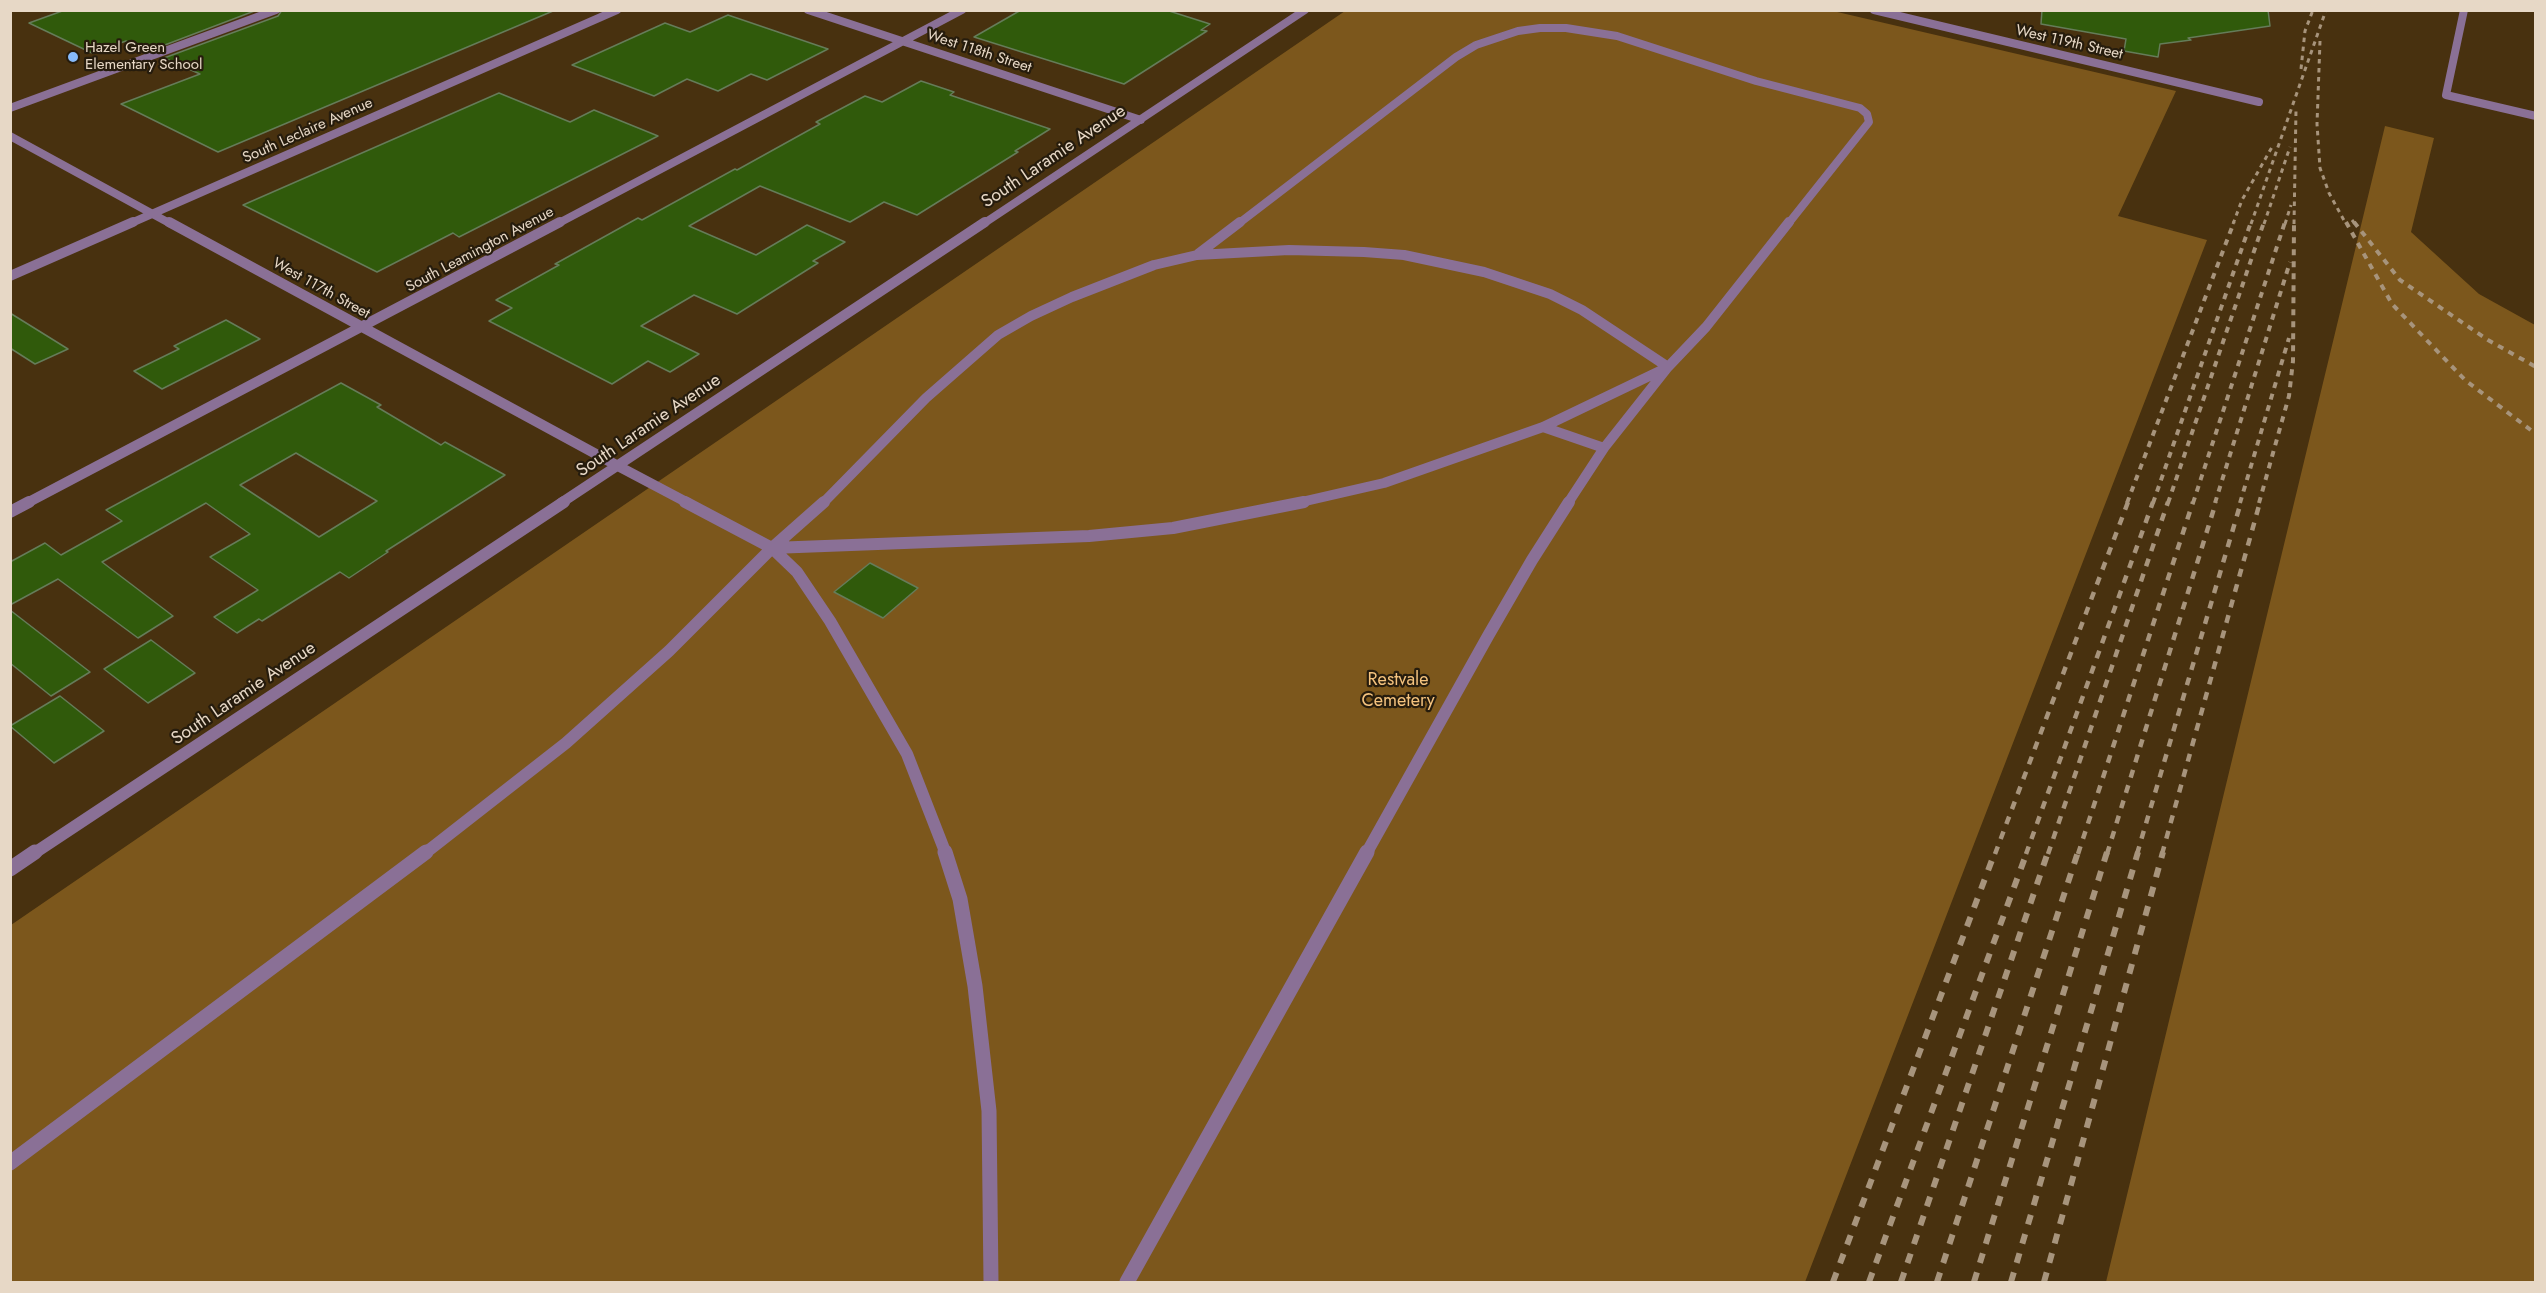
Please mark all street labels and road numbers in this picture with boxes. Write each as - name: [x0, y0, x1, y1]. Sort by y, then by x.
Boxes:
- street label: West 119th Street: [2014, 22, 2124, 64]
- street label: West 118th Street: [924, 27, 1034, 77]
- street label: South Leclaire Avenue: [240, 94, 376, 168]
- street label: South Laramie Avenue: [978, 101, 1130, 213]
- street label: South Leamington Avenue: [403, 203, 557, 297]
- street label: West 117th Street: [269, 255, 373, 323]
- street label: South Laramie Avenue: [573, 370, 725, 482]
- street label: South Laramie Avenue: [168, 638, 320, 750]

